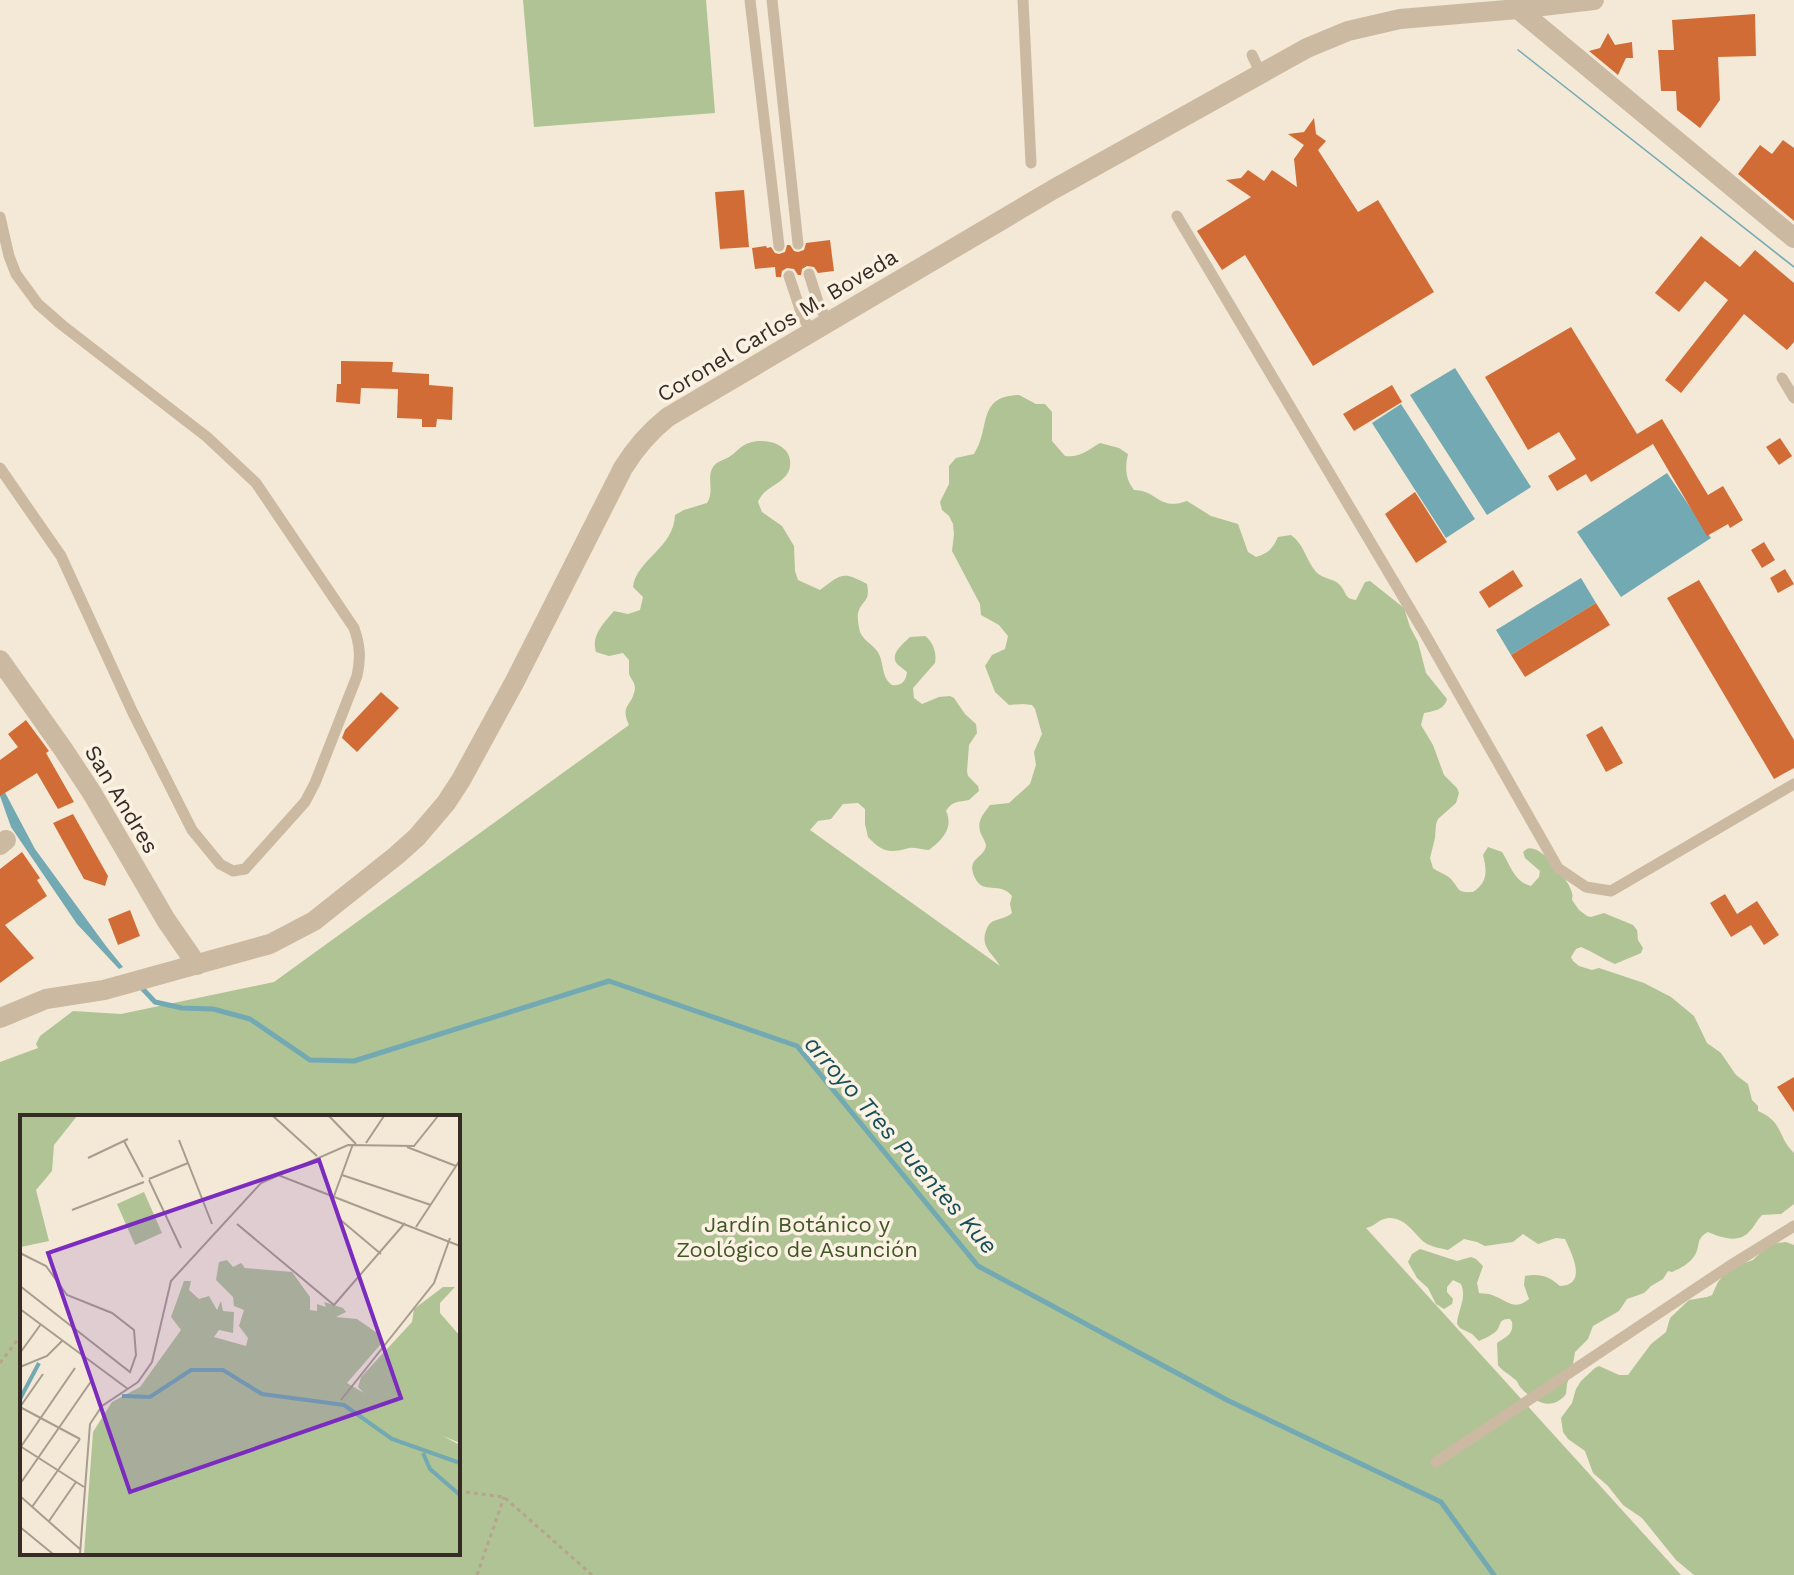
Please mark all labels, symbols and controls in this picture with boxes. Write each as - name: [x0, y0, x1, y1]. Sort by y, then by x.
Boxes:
- street label: Coronel Carlos M. Boveda: [653, 244, 902, 407]
- street label: San Andres: [80, 741, 164, 858]
- water label: arroyo Tres Puentes Kue: [799, 1030, 1003, 1260]
- inset map: [20, 1115, 460, 1555]
- park label: Jardín Botánico y Zoológico de Asunción: [676, 1212, 918, 1262]

